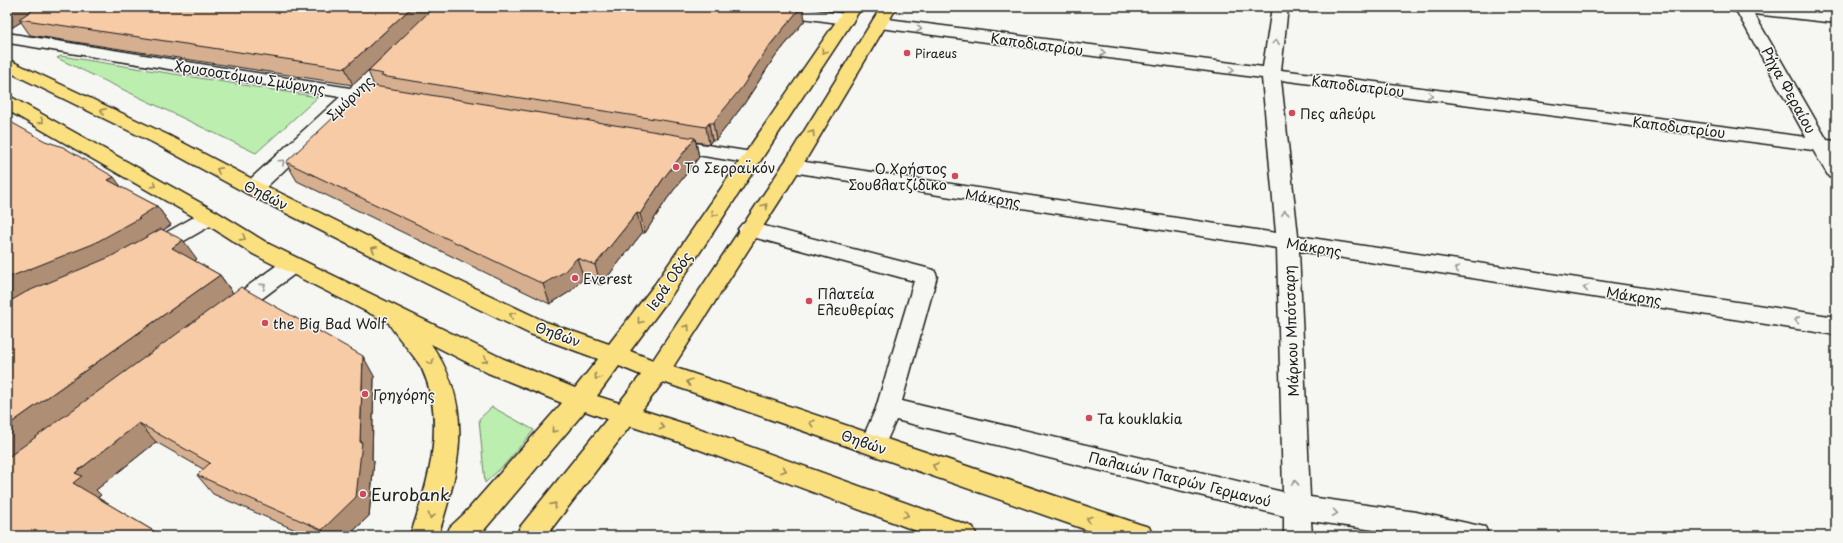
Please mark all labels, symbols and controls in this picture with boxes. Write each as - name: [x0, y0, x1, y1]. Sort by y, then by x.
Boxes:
- one-way arrow: [916, 24, 922, 33]
- street label: Καποδιστρίου: [989, 27, 1085, 61]
- one-way arrow: [1271, 39, 1280, 45]
- street label: Ρήγα Φεραίου: [1757, 43, 1821, 137]
- place label: Piraeus: [915, 44, 958, 62]
- one-way arrow: [822, 47, 829, 54]
- marker: Piraeus: [902, 48, 912, 58]
- one-way arrow: [1100, 48, 1106, 57]
- street label: Χρυσοστόμου Σμύρνης: [173, 55, 327, 99]
- one-way arrow: [1229, 65, 1235, 74]
- street label: Καποδιστρίου: [1310, 70, 1406, 102]
- street label: Σμύρνης: [322, 71, 378, 125]
- one-way arrow: [1427, 91, 1433, 100]
- place label: Πες αλεύρι: [1300, 103, 1376, 124]
- one-way arrow: [100, 108, 107, 116]
- marker: Πες αλεύρι: [1287, 108, 1297, 118]
- street label: Καποδιστρίου: [1631, 111, 1727, 143]
- one-way arrow: [37, 117, 44, 124]
- one-way arrow: [807, 130, 815, 137]
- place label: Το Σερραϊκόν: [684, 157, 775, 178]
- place label: Ο Χρήστος Σουβλατζίδικο: [849, 158, 947, 195]
- one-way arrow: [277, 159, 285, 167]
- marker: Το Σερραϊκόν: [671, 162, 681, 172]
- one-way arrow: [215, 167, 223, 175]
- marker: Ο Χρήστος Σουβλατζίδικο: [950, 171, 960, 181]
- street label: Θηβών: [240, 175, 292, 215]
- one-way arrow: [150, 181, 157, 188]
- street label: Μάκρης: [964, 183, 1022, 213]
- one-way arrow: [760, 203, 768, 210]
- one-way arrow: [712, 210, 719, 217]
- one-way arrow: [1281, 210, 1290, 216]
- street label: Μάκρης: [1285, 232, 1343, 262]
- one-way arrow: [239, 233, 246, 240]
- one-way arrow: [371, 246, 378, 254]
- street label: Ιερά Οδός: [641, 247, 697, 315]
- street label: Μάρκου Μπότσαρη: [1278, 265, 1304, 397]
- one-way arrow: [1454, 265, 1460, 274]
- place label: Everest: [583, 268, 633, 289]
- marker: Everest: [570, 273, 580, 283]
- street label: Μάκρης: [1605, 281, 1663, 311]
- place label: Πλατεία Ελευθερίας: [817, 283, 894, 320]
- one-way arrow: [259, 284, 266, 291]
- one-way arrow: [1583, 284, 1589, 293]
- marker: Πλατεία Ελευθερίας: [804, 296, 814, 306]
- one-way arrow: [509, 312, 516, 320]
- place label: the Big Bad Wolf: [273, 313, 388, 334]
- street label: Θηβών: [532, 316, 584, 352]
- one-way arrow: [638, 316, 645, 323]
- one-way arrow: [1794, 316, 1801, 325]
- marker: the Big Bad Wolf: [260, 318, 270, 328]
- one-way arrow: [682, 324, 690, 331]
- one-way arrow: [480, 355, 488, 363]
- one-way arrow: [426, 358, 434, 366]
- one-way arrow: [595, 373, 602, 380]
- one-way arrow: [686, 378, 693, 387]
- place label: Γρηγόρης: [373, 384, 435, 405]
- marker: Γρηγόρης: [360, 389, 370, 399]
- place label: Ta kouklakia: [1097, 408, 1183, 429]
- marker: Ta kouklakia: [1084, 413, 1094, 423]
- one-way arrow: [809, 420, 816, 428]
- one-way arrow: [658, 422, 665, 431]
- street label: Θηβών: [838, 424, 890, 460]
- one-way arrow: [552, 425, 559, 432]
- street label: Παλαιών Πατρών Γερμανού: [1086, 446, 1274, 512]
- one-way arrow: [932, 462, 939, 471]
- one-way arrow: [781, 466, 788, 474]
- one-way arrow: [1291, 480, 1300, 486]
- place label: Eurobank: [371, 481, 450, 507]
- marker: Eurobank: [358, 489, 368, 499]
- one-way arrow: [549, 503, 556, 510]
- one-way arrow: [1332, 508, 1338, 517]
- one-way arrow: [903, 511, 910, 519]
- one-way arrow: [427, 512, 436, 519]
- one-way arrow: [1085, 515, 1092, 524]

